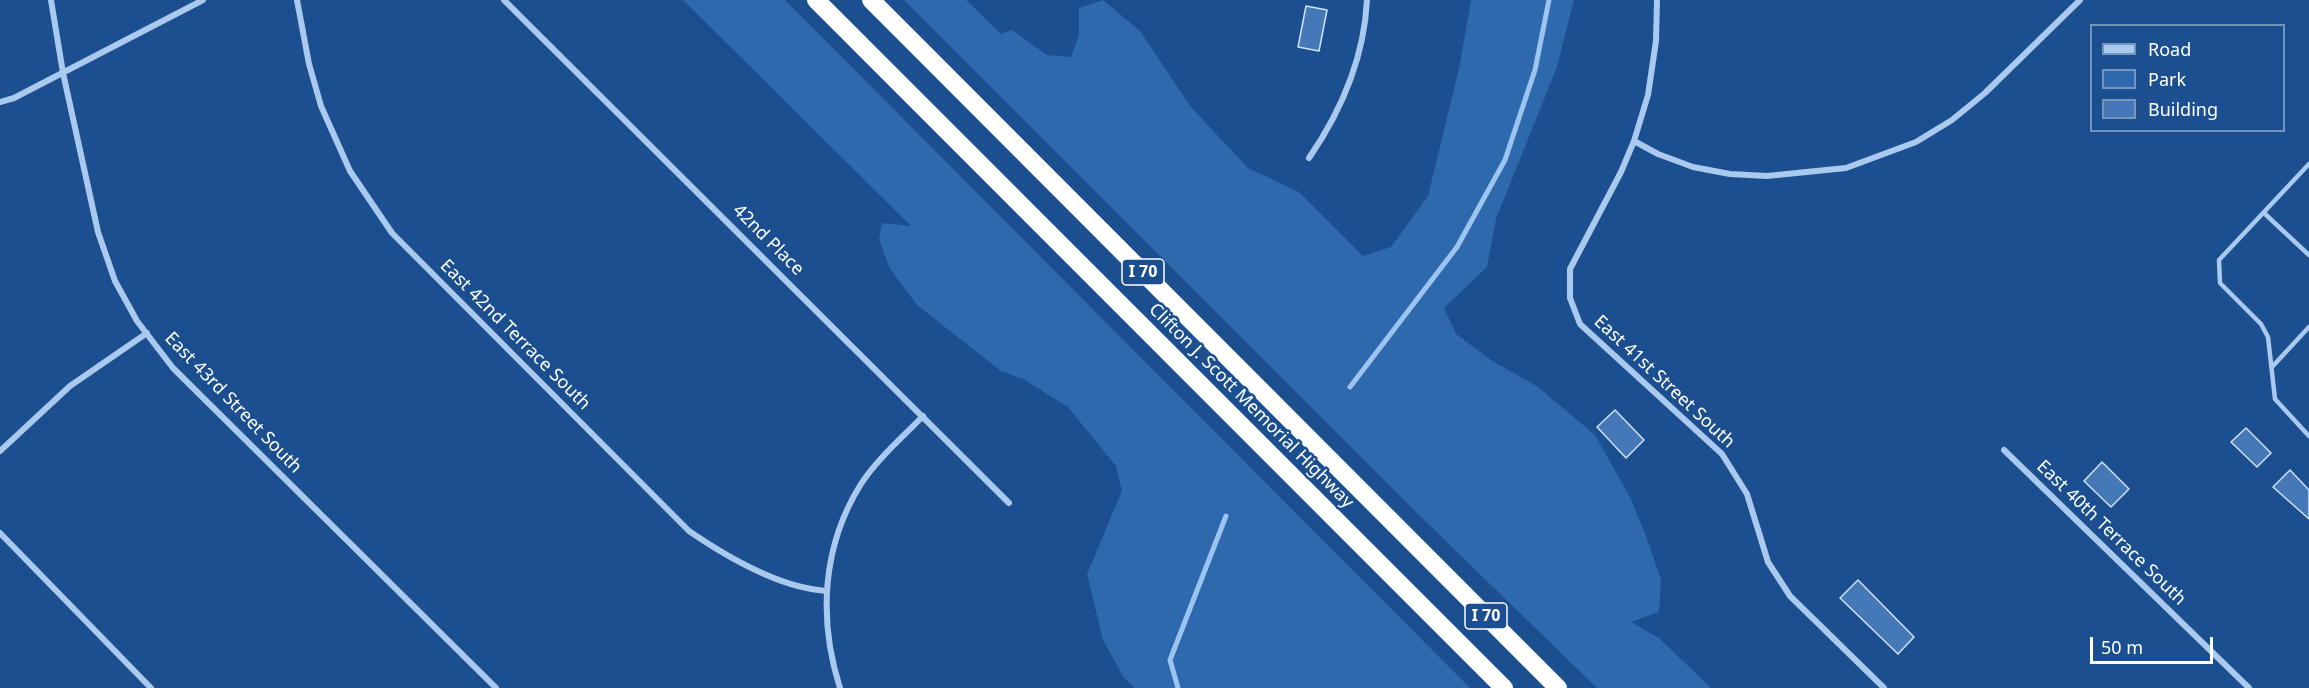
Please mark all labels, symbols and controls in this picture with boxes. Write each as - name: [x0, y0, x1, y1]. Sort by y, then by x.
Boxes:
- legend: [2090, 24, 2285, 132]
- text: Road: [2148, 37, 2191, 61]
- text: Park: [2148, 67, 2186, 91]
- text: Building: [2148, 97, 2218, 121]
- street label: 42nd Place: [728, 200, 808, 280]
- street label: East 42nd Terrace South: [435, 255, 595, 415]
- road number: I 70: [1122, 259, 1164, 285]
- street label: Clifton J. Scott Memorial Highway: [1144, 299, 1358, 513]
- street label: East 41st Street South: [1589, 311, 1739, 453]
- street label: East 43rd Street South: [160, 328, 306, 478]
- street label: East 40th Terrace South: [2032, 456, 2190, 610]
- road number: I 70: [1465, 603, 1507, 629]
- scale bar: [2093, 625, 2216, 663]
- text: 50 m: [2101, 635, 2143, 659]

